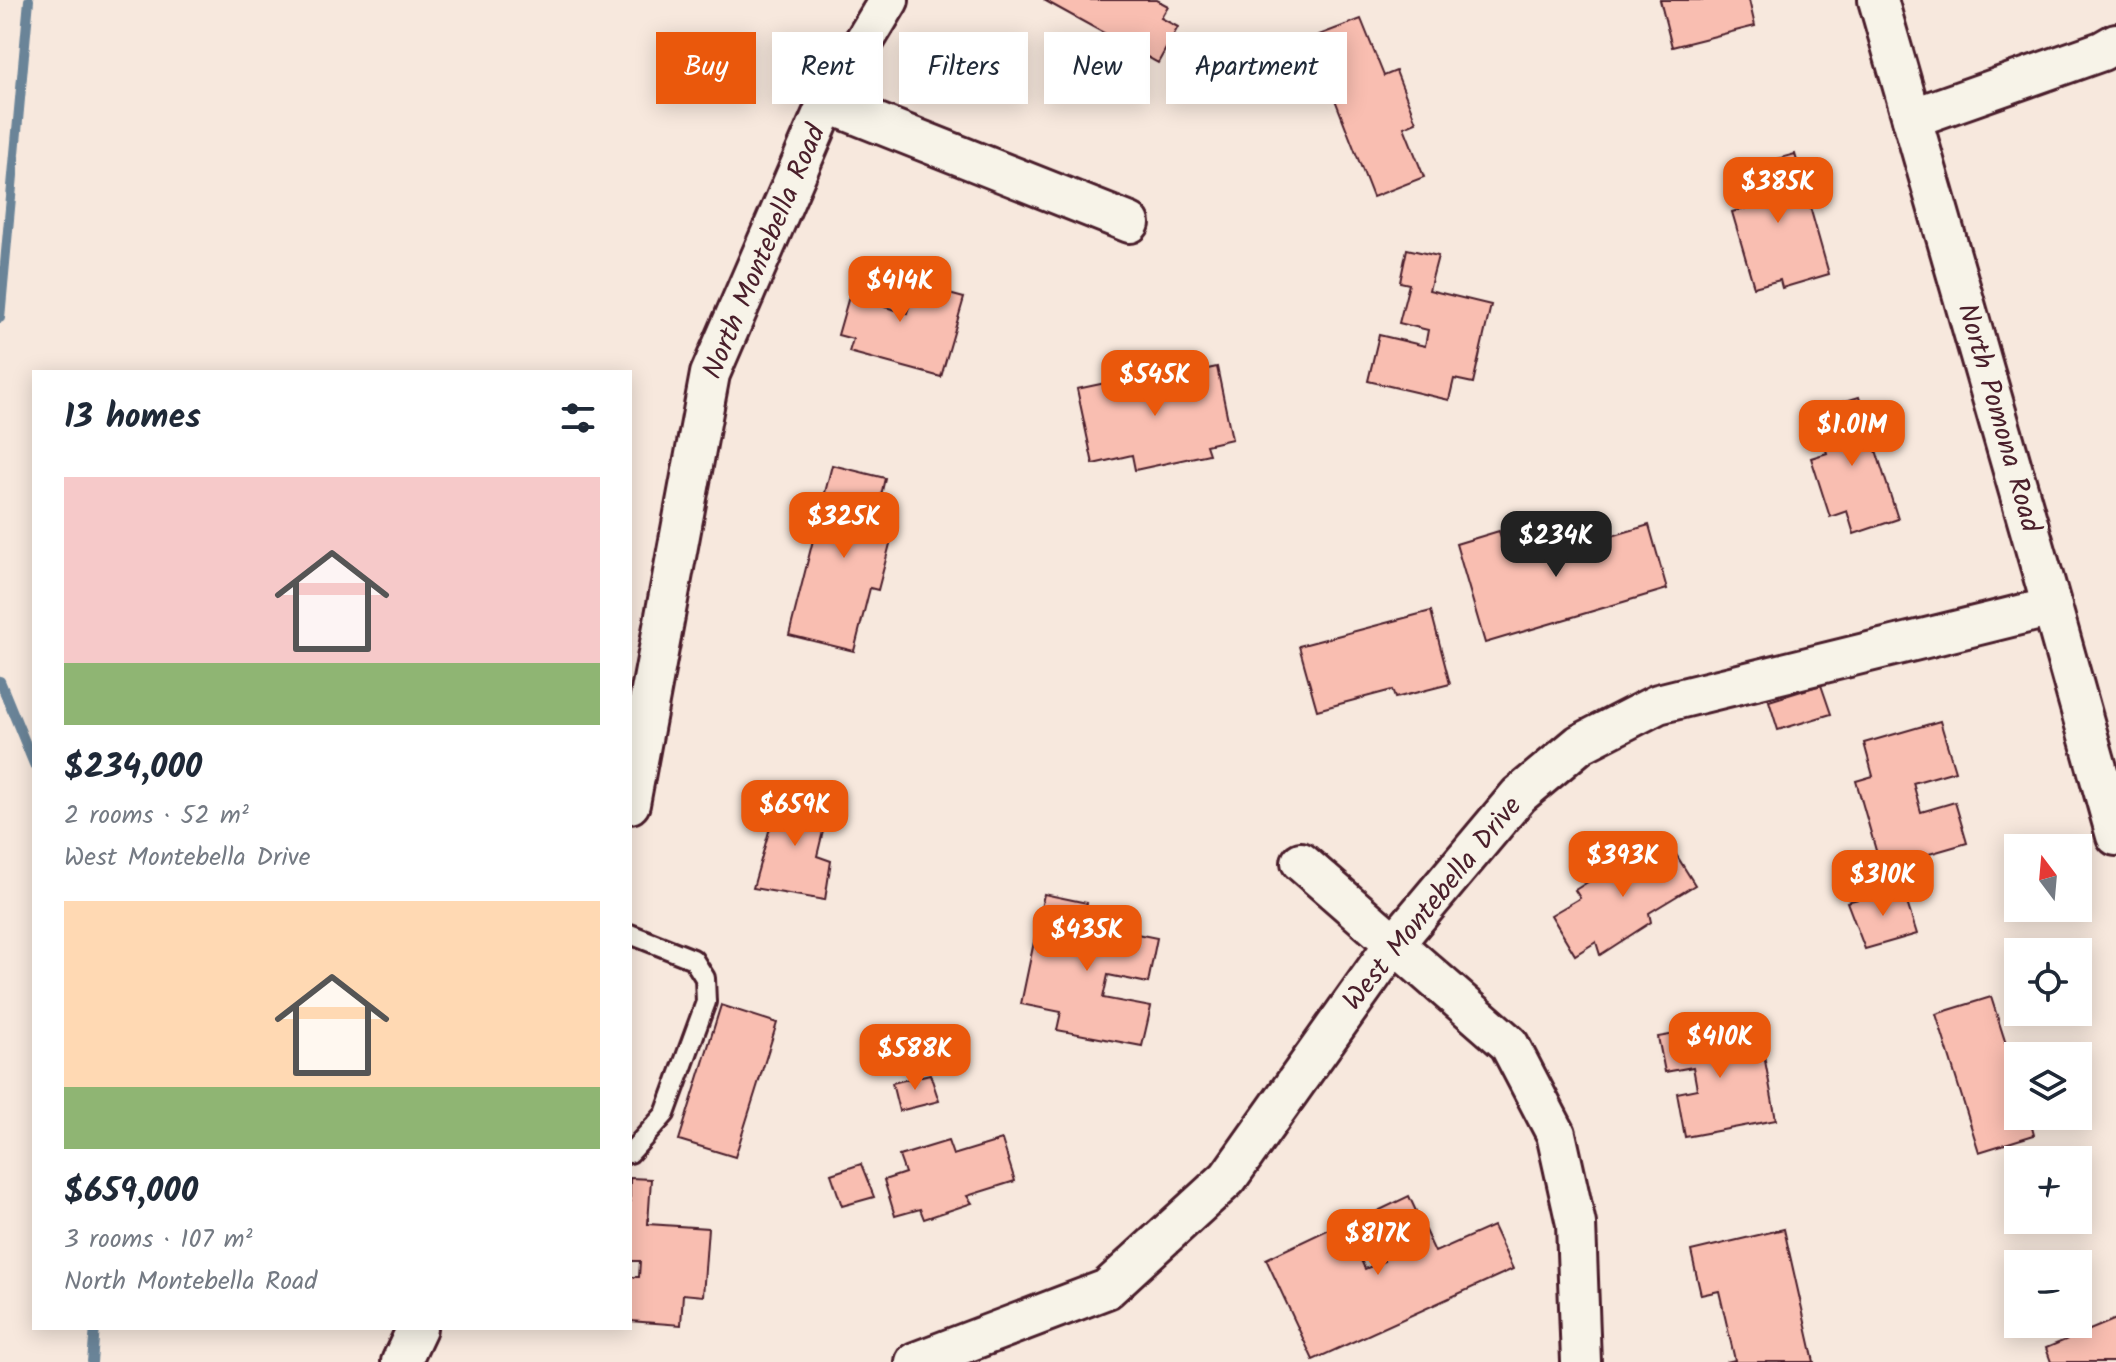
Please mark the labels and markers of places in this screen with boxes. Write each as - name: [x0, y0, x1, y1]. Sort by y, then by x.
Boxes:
- pin: $385K: [1722, 157, 1834, 225]
- pin: $414K: [844, 256, 956, 324]
- pin: $545K: [1099, 350, 1211, 418]
- pin: $1.01M: [1787, 400, 1917, 468]
- pin: $325K: [788, 492, 900, 560]
- pin: $234K: [1500, 511, 1612, 579]
- pin: $659K: [739, 780, 851, 848]
- pin: $393K: [1567, 831, 1679, 899]
- pin: $310K: [1827, 850, 1939, 918]
- pin: $435K: [1031, 905, 1143, 973]
- pin: $410K: [1664, 1012, 1776, 1080]
- pin: $588K: [859, 1024, 971, 1092]
- pin: $817K: [1322, 1209, 1434, 1277]

